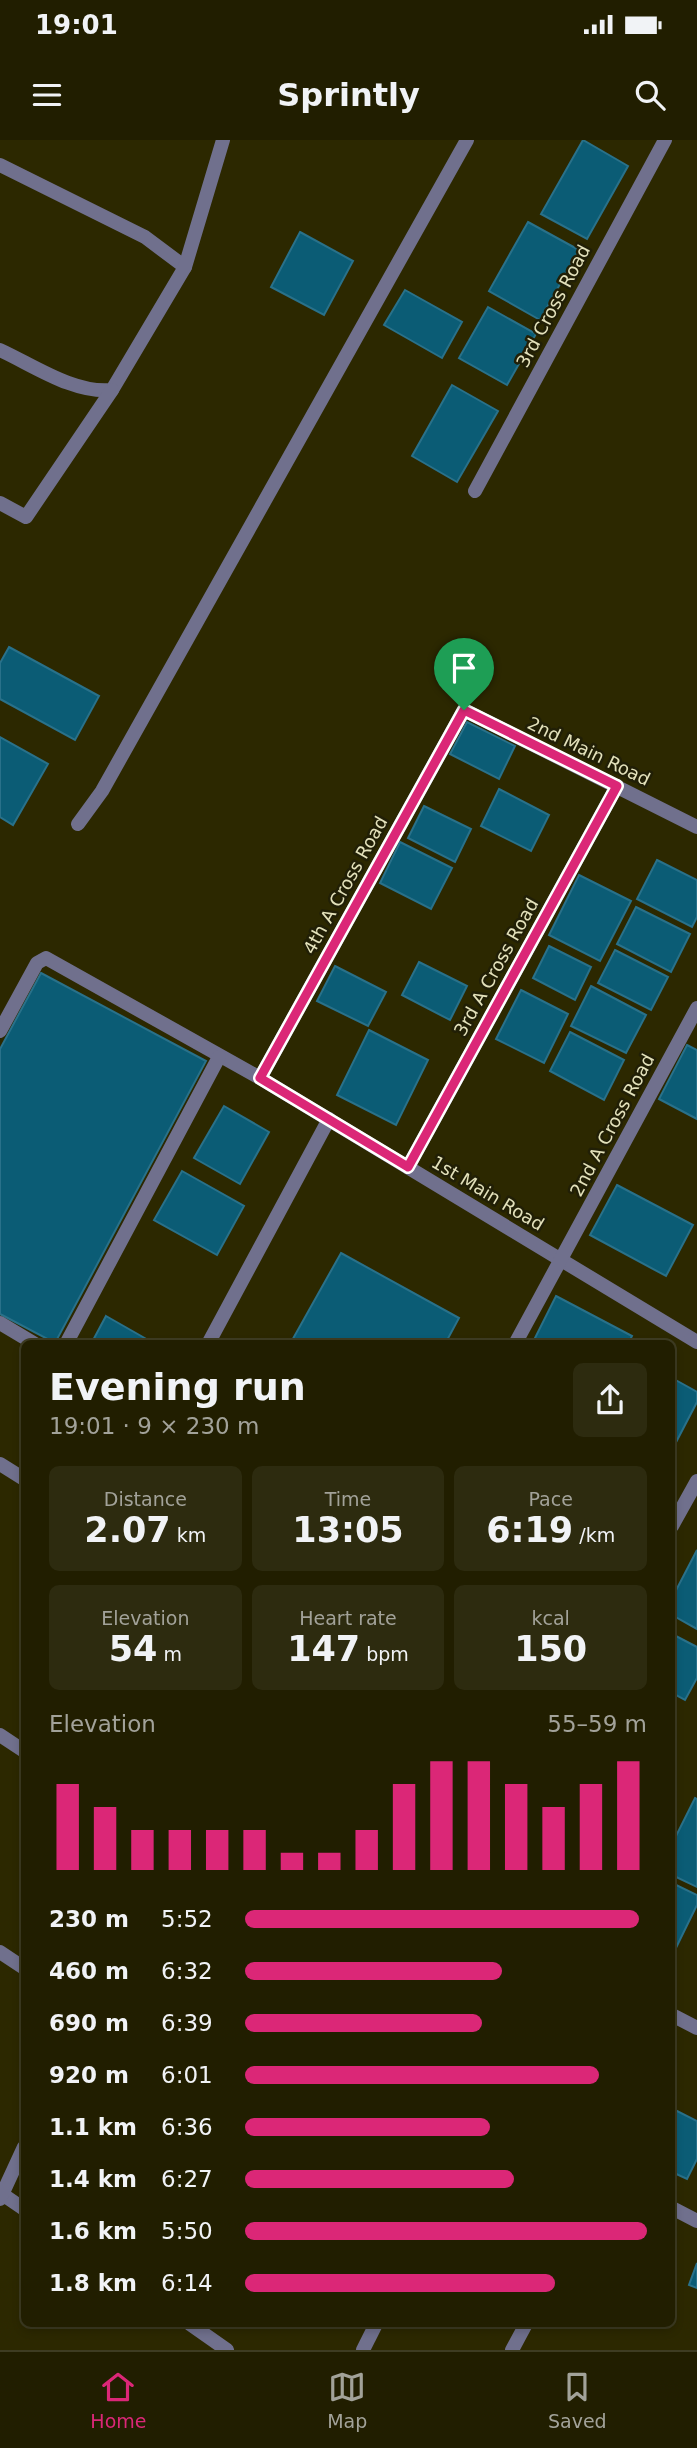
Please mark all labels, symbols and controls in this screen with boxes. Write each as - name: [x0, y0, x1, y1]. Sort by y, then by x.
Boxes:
- text: 19:01: [35, 10, 118, 40]
- icon: menu: [28, 76, 66, 114]
- text: Sprintly: [277, 76, 420, 114]
- icon: search: [631, 76, 669, 114]
- street label: 3rd Cross Road: [512, 241, 594, 371]
- pin: [434, 638, 494, 710]
- icon: arrive: [445, 649, 483, 687]
- street label: 2nd Main Road: [524, 712, 654, 790]
- street label: 4th A Cross Road: [299, 813, 391, 957]
- street label: 3rd A Cross Road: [449, 895, 543, 1039]
- street label: 2nd A Cross Road: [566, 1050, 658, 1200]
- street label: 1st Main Road: [428, 1151, 548, 1235]
- button: share: [573, 1363, 647, 1437]
- text: Evening run: [49, 1365, 306, 1409]
- text: 19:01 · 9 × 230 m: [49, 1413, 259, 1439]
- text: Distance: [104, 1488, 187, 1510]
- text: Time: [325, 1488, 371, 1510]
- text: Pace: [528, 1488, 573, 1510]
- text: 2.07: [84, 1510, 171, 1550]
- text: 13:05: [292, 1510, 404, 1550]
- text: 6:19: [486, 1510, 573, 1550]
- text: km: [171, 1524, 206, 1546]
- text: /km: [573, 1524, 615, 1546]
- text: Elevation: [101, 1607, 189, 1629]
- text: Heart rate: [299, 1607, 397, 1629]
- text: kcal: [531, 1607, 570, 1629]
- text: 54: [109, 1629, 157, 1669]
- text: 147: [287, 1629, 360, 1669]
- text: 150: [514, 1629, 587, 1669]
- text: m: [157, 1643, 182, 1665]
- text: bpm: [360, 1643, 409, 1665]
- text: Elevation: [49, 1711, 156, 1737]
- text: 55–59 m: [547, 1711, 647, 1737]
- text: 230 m: [49, 1906, 129, 1932]
- text: 5:52: [161, 1906, 213, 1932]
- text: 460 m: [49, 1958, 129, 1984]
- text: 6:32: [161, 1958, 213, 1984]
- text: 690 m: [49, 2010, 129, 2036]
- text: 6:39: [161, 2010, 213, 2036]
- text: 920 m: [49, 2062, 129, 2088]
- text: 6:01: [161, 2062, 213, 2088]
- text: 1.1 km: [49, 2114, 137, 2140]
- text: 6:36: [161, 2114, 213, 2140]
- text: 1.4 km: [49, 2166, 137, 2192]
- text: 6:27: [161, 2166, 213, 2192]
- text: 1.6 km: [49, 2218, 137, 2244]
- text: 5:50: [161, 2218, 213, 2244]
- text: 1.8 km: [49, 2270, 137, 2296]
- text: 6:14: [161, 2270, 213, 2296]
- tab: Home: [90, 2368, 146, 2432]
- tab: Map: [327, 2368, 367, 2432]
- tab: Saved: [548, 2368, 607, 2432]

